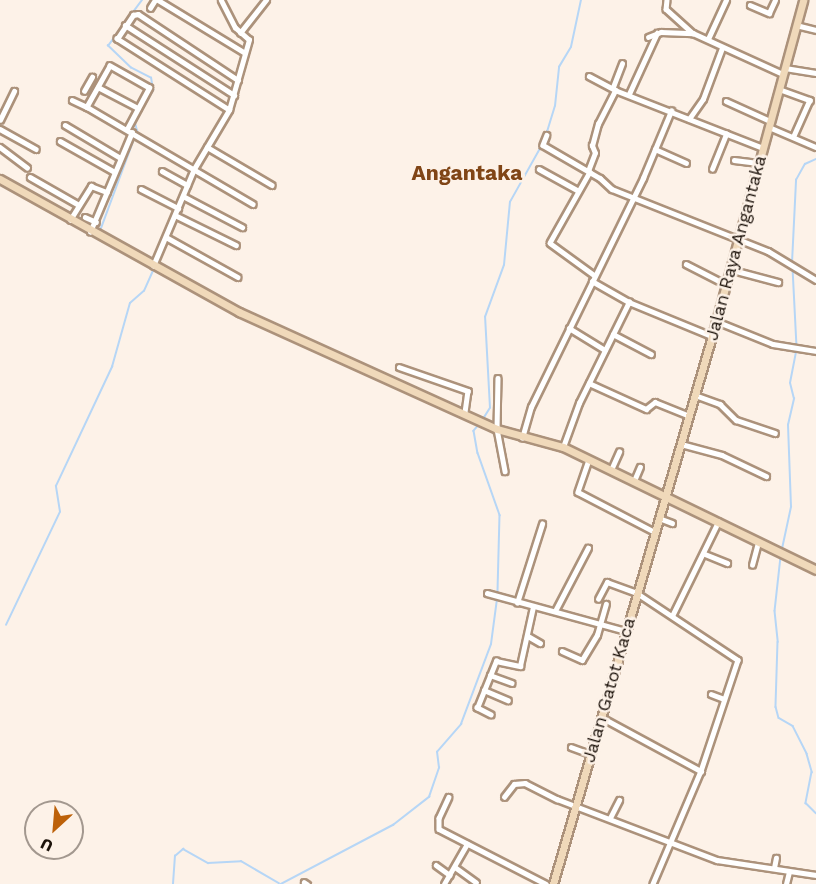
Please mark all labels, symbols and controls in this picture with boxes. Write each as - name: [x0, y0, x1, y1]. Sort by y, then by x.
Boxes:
- street label: Jalan Raya Angantaka: [701, 153, 771, 343]
- district label: Angantaka: [412, 160, 522, 186]
- street label: Jalan Gatot Kaca: [578, 615, 640, 765]
- north arrow: [24, 800, 84, 860]
- text: U: [37, 834, 56, 856]

